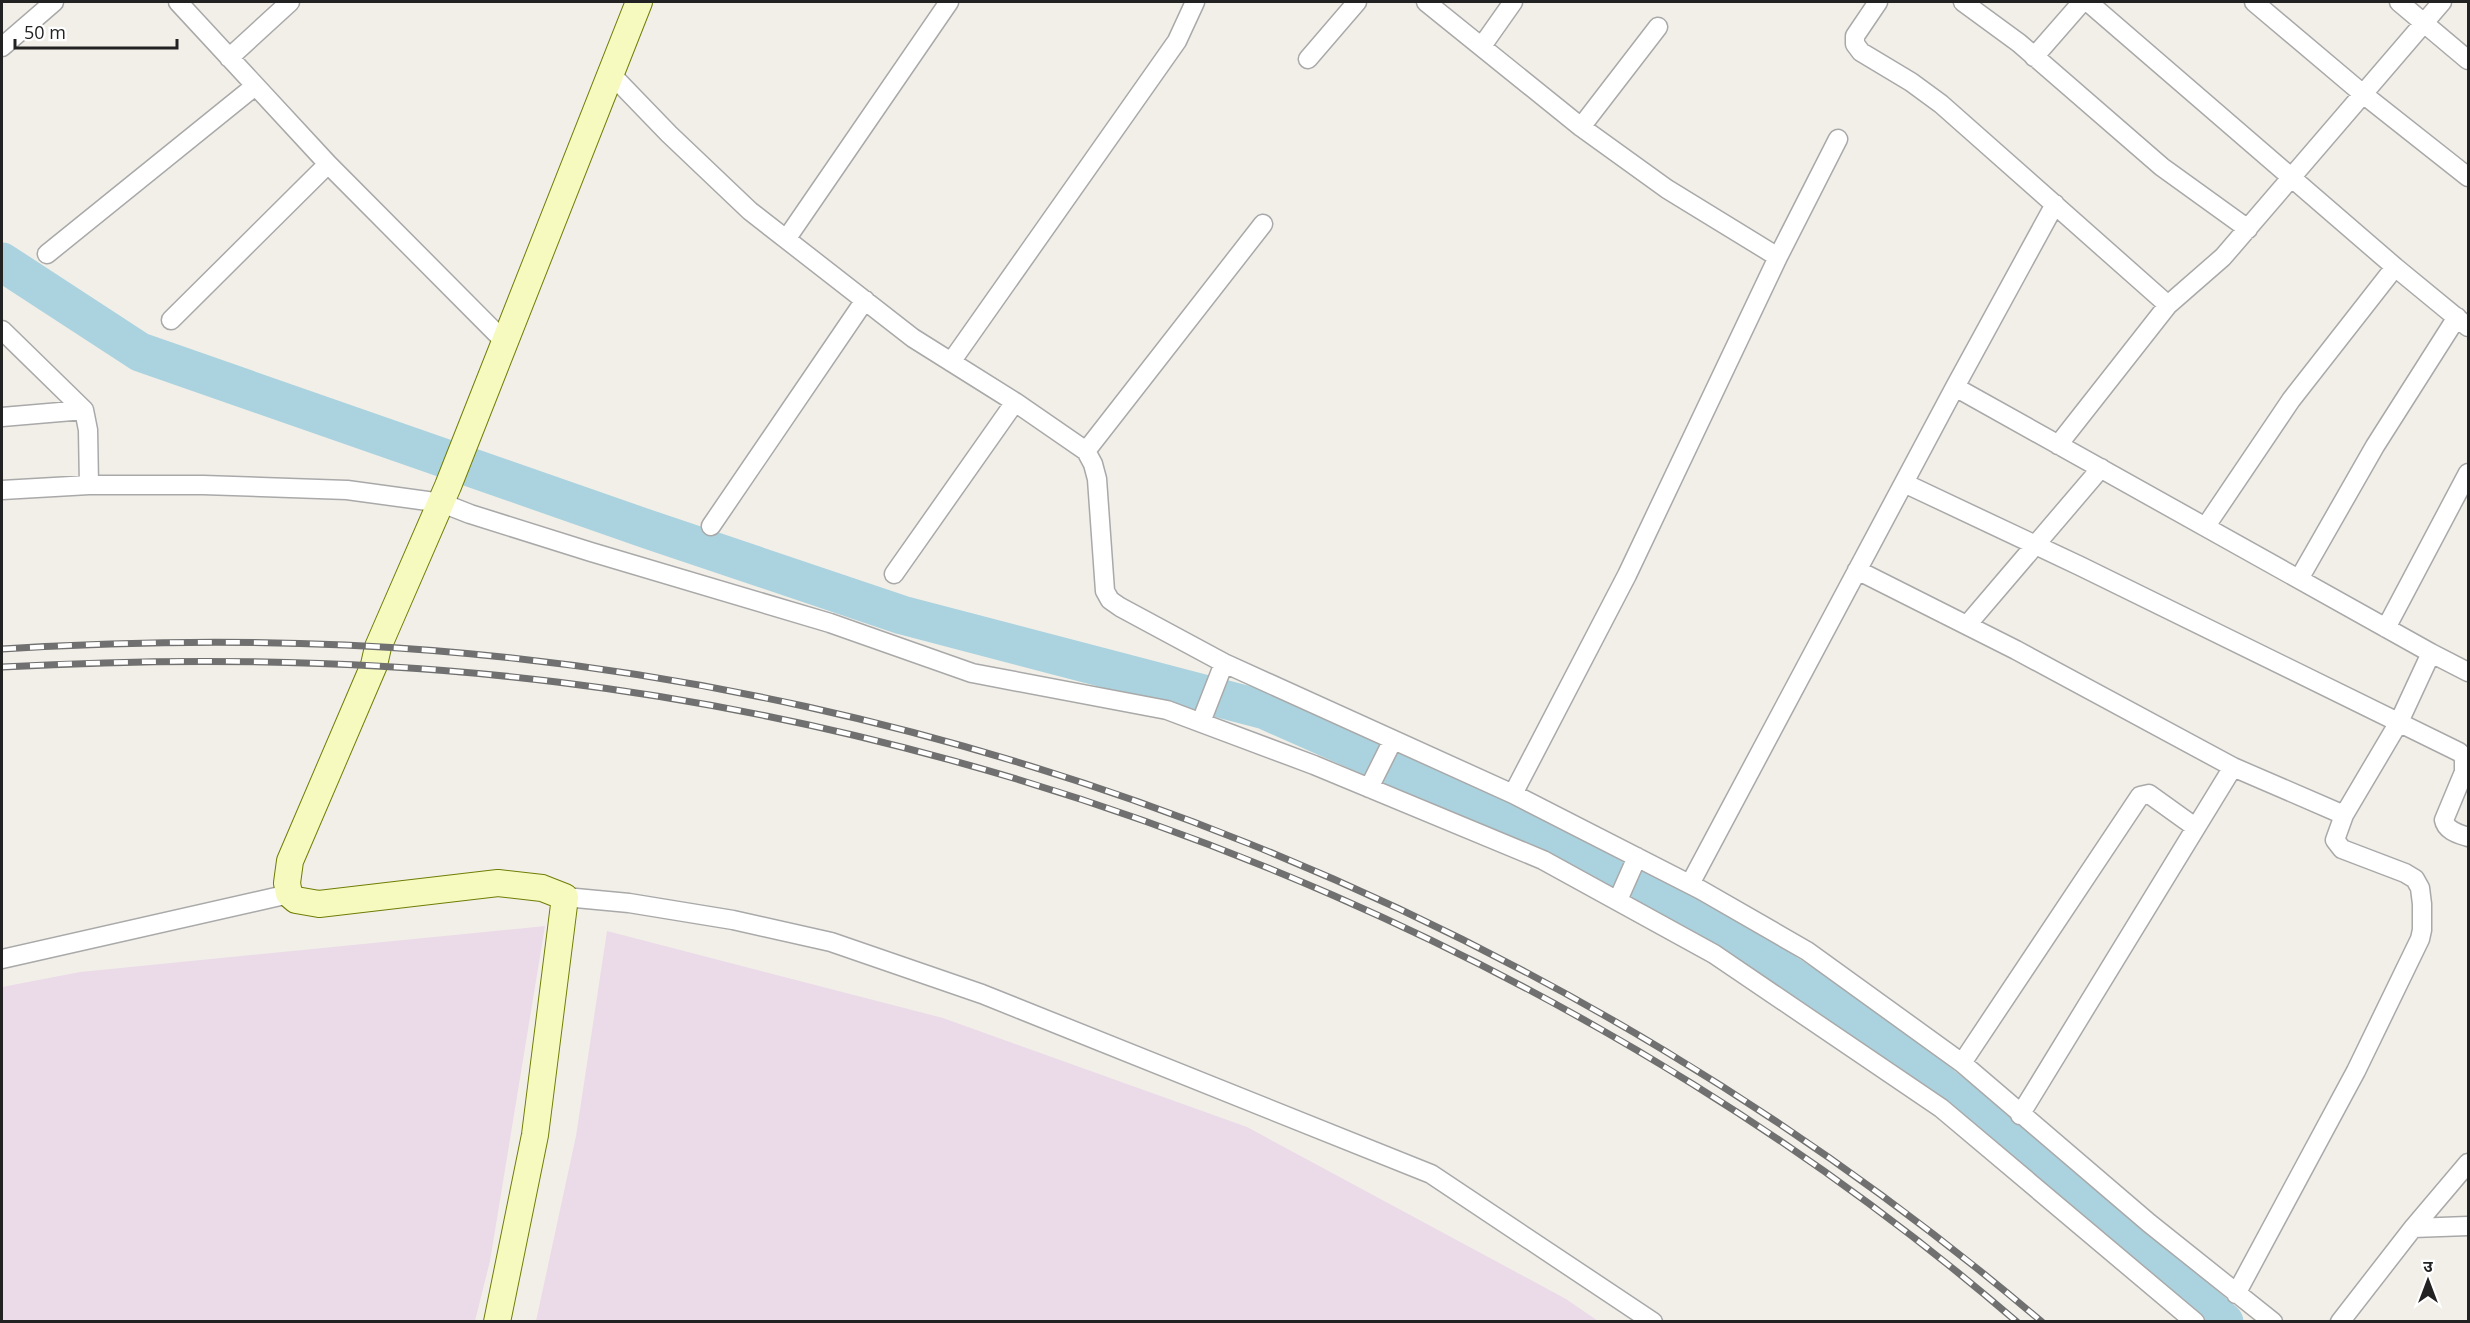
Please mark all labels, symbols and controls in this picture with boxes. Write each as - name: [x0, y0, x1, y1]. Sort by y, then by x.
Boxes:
- scale bar: [15, 12, 177, 50]
- text: 50 m: [24, 20, 66, 44]
- north arrow: [2398, 1251, 2458, 1311]
- text: उ: [2423, 1255, 2433, 1277]

